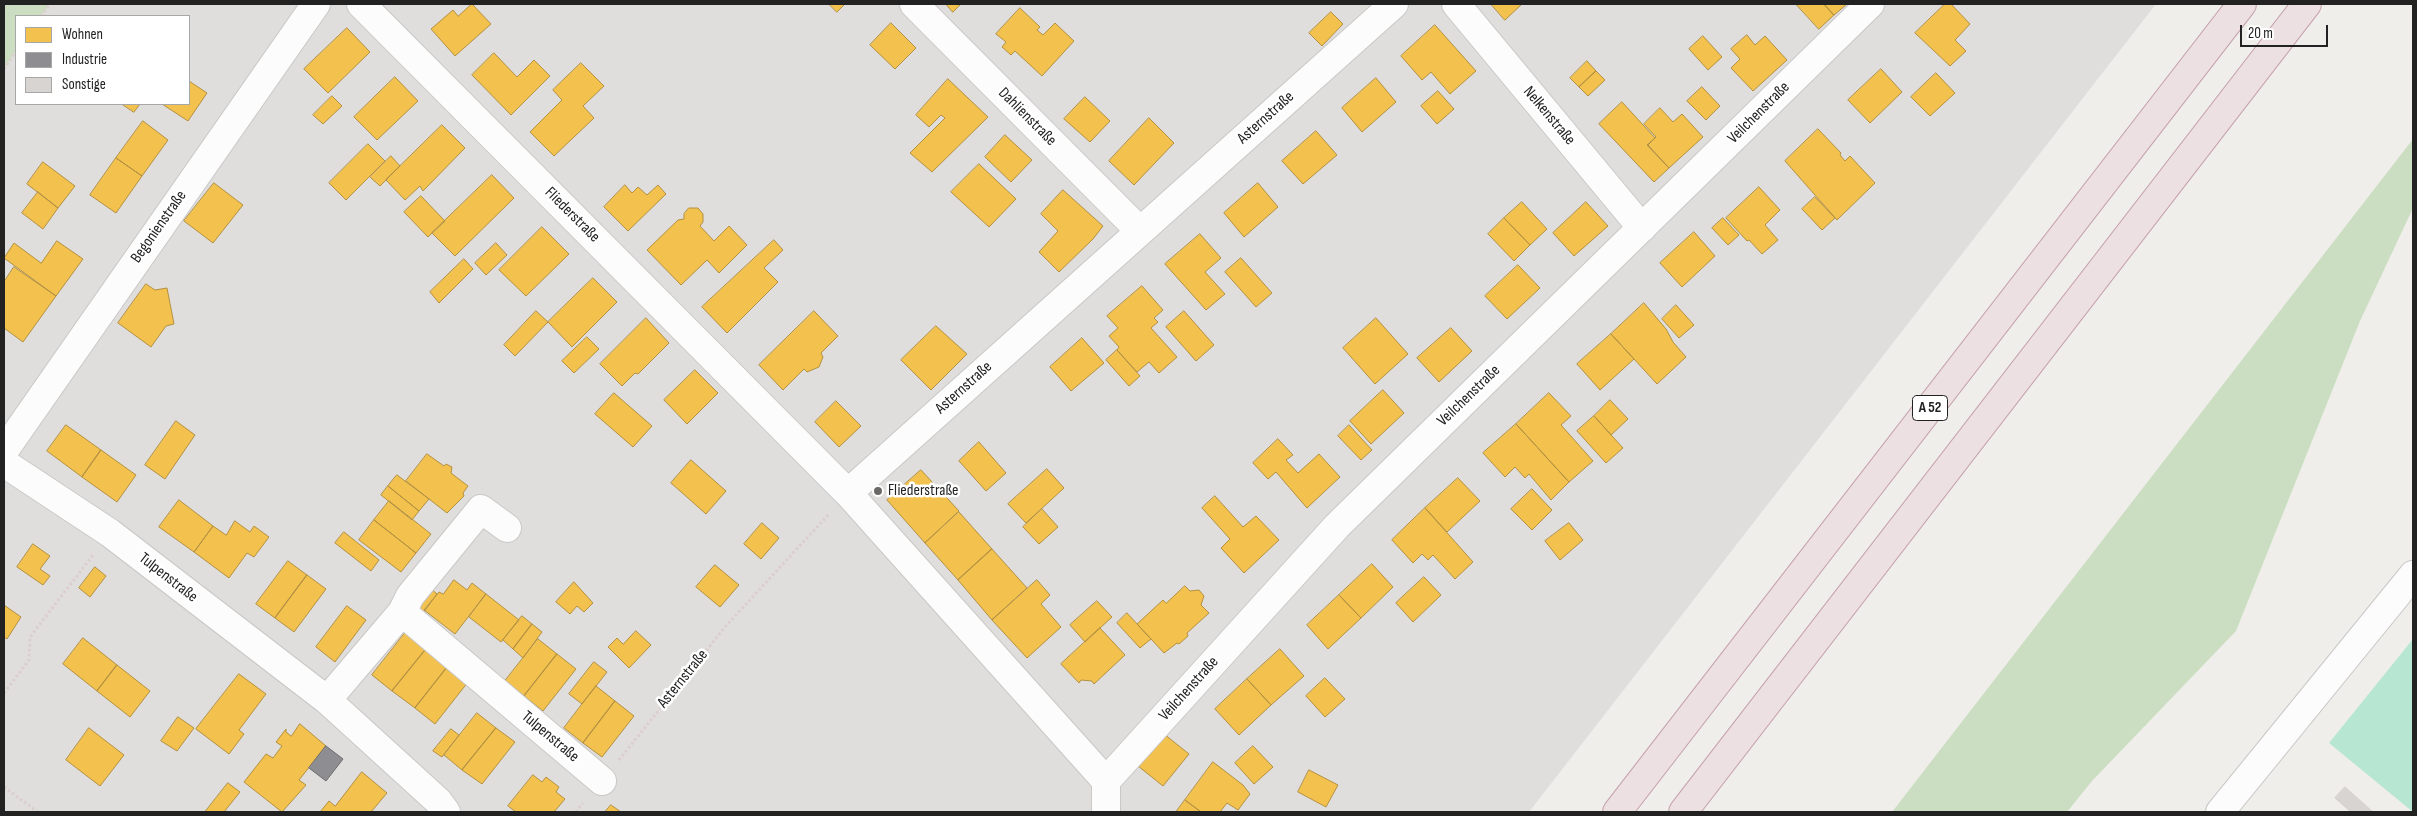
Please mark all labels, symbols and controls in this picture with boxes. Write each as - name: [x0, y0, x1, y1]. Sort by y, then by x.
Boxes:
- legend: [15, 15, 190, 105]
- scale bar: [2242, 15, 2330, 47]
- text: 20 m: [2248, 24, 2273, 43]
- text: Wohnen: [62, 25, 103, 44]
- text: Industrie: [62, 50, 107, 69]
- text: Sonstige: [62, 75, 106, 94]
- street label: Veilchenstraße: [1724, 78, 1794, 148]
- street label: Nelkenstraße: [1519, 83, 1579, 149]
- street label: Dahlienstraße: [994, 84, 1060, 150]
- street label: Asternstraße: [1234, 88, 1298, 148]
- street label: Fliederstraße: [540, 183, 604, 247]
- street label: Begonienstraße: [127, 187, 191, 267]
- street label: Asternstraße: [932, 358, 996, 418]
- street label: Veilchenstraße: [1434, 361, 1504, 431]
- road number: A 52: [1912, 396, 1948, 420]
- place label: Fliederstraße: [888, 481, 959, 501]
- marker: Fliederstraße: [872, 485, 884, 497]
- street label: Tulpenstraße: [135, 549, 201, 607]
- street label: Asternstraße: [654, 646, 712, 712]
- street label: Veilchenstraße: [1155, 653, 1223, 725]
- street label: Tulpenstraße: [517, 707, 583, 767]

